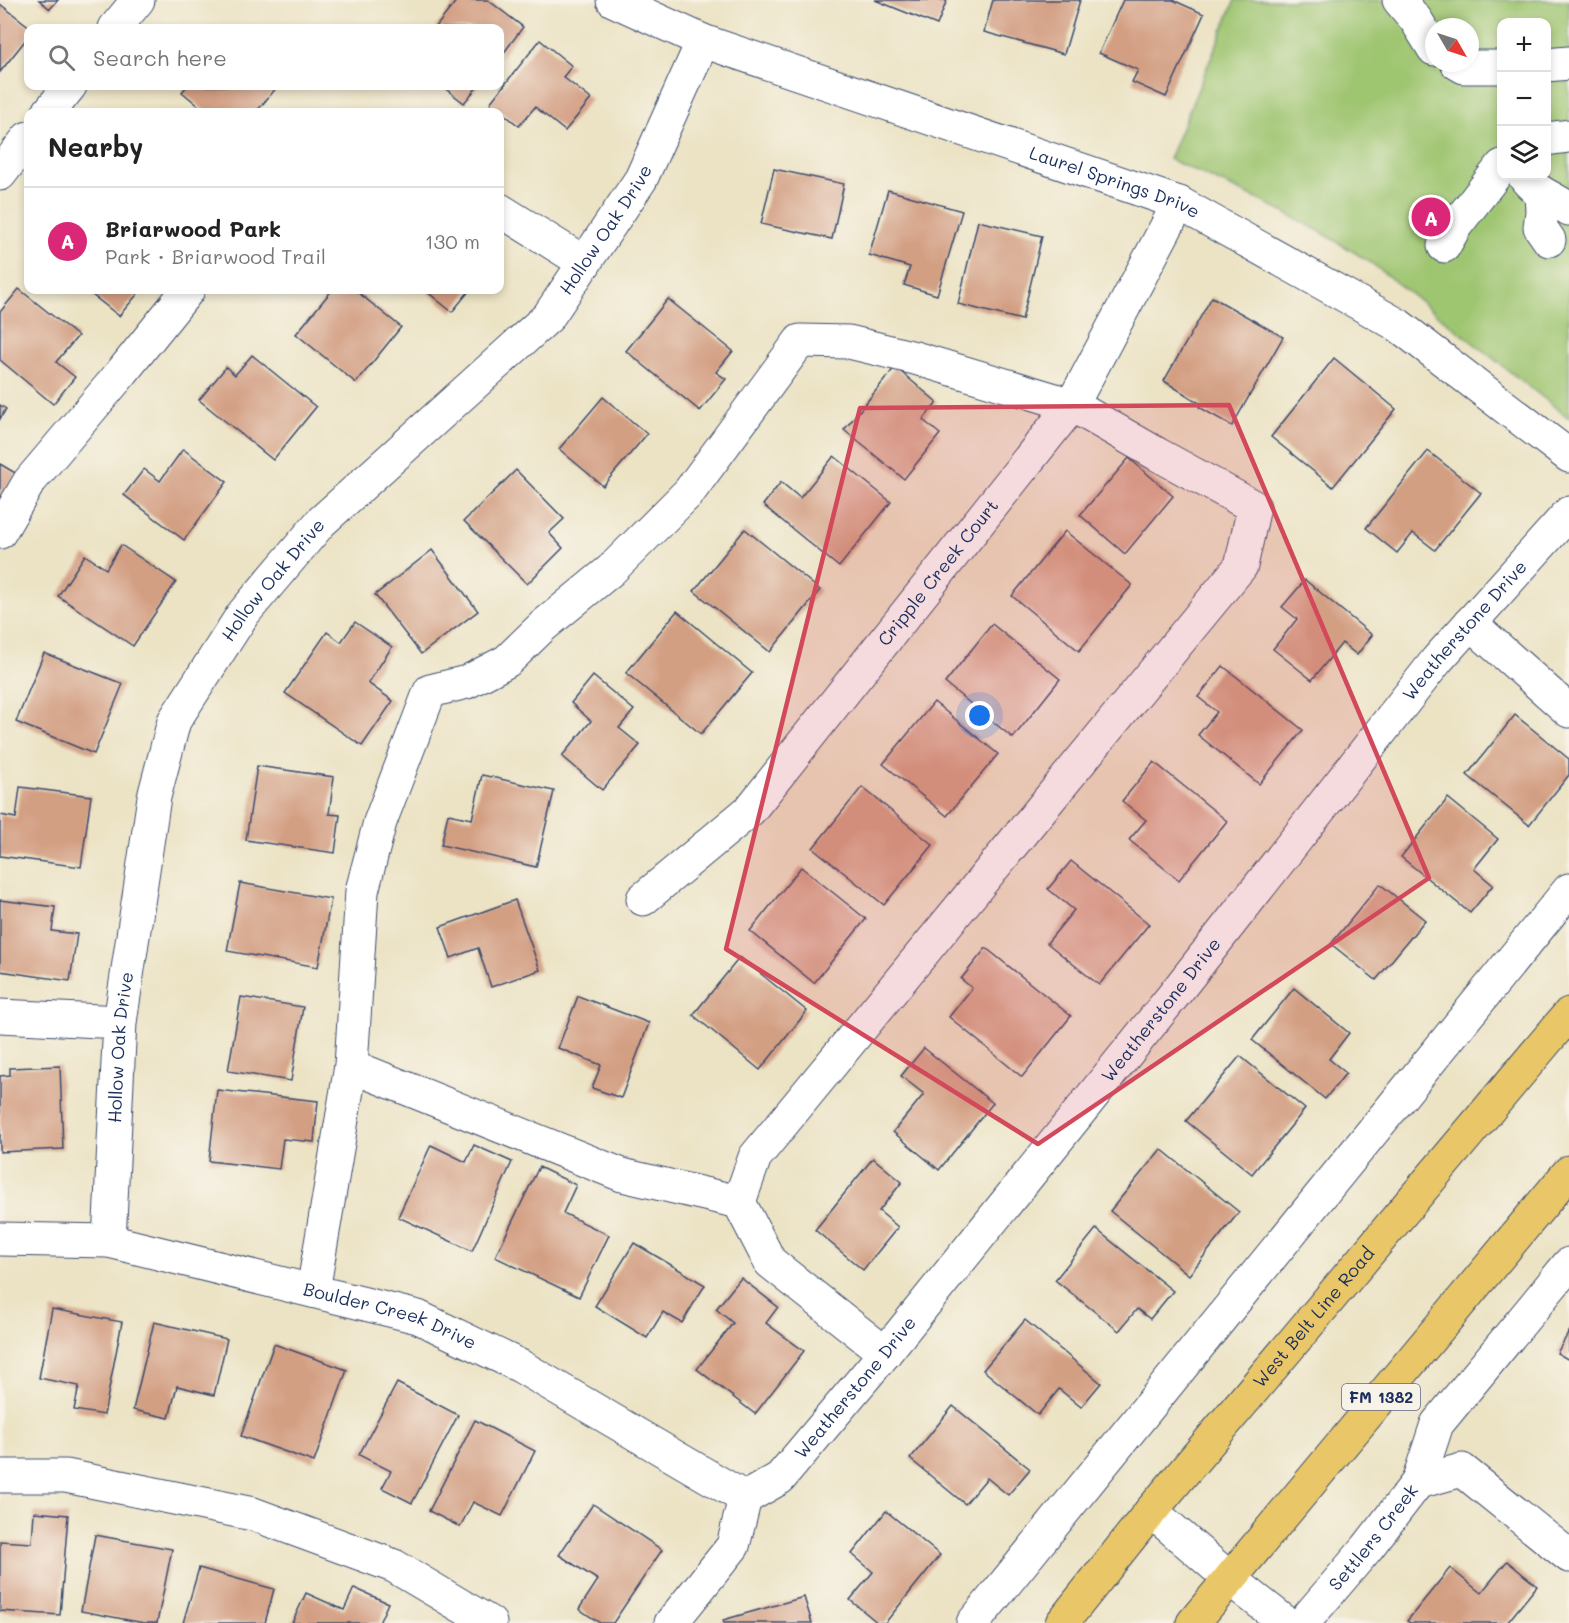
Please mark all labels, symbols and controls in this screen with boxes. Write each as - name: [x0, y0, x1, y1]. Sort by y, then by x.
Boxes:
- north arrow: [1425, 18, 1479, 72]
- map controls: [1497, 18, 1551, 180]
- button: +: [1497, 18, 1551, 72]
- search box: [24, 24, 504, 90]
- icon: search: [45, 41, 78, 74]
- text: Search here: [93, 43, 227, 72]
- button: −: [1497, 72, 1551, 126]
- button: layers: [1497, 126, 1551, 180]
- text: Nearby: [48, 130, 143, 164]
- street label: Laurel Springs Drive: [1026, 140, 1205, 223]
- street label: Hollow Oak Drive: [553, 161, 657, 299]
- pin: A: [1412, 194, 1450, 240]
- text: Briarwood Park: [105, 214, 281, 243]
- text: A: [61, 228, 74, 254]
- text: 130 m: [425, 228, 480, 254]
- text: Park · Briarwood Trail: [105, 243, 326, 269]
- street label: Cripple Creek Court: [872, 494, 1003, 651]
- street label: Hollow Oak Drive: [216, 513, 330, 646]
- street label: Weatherstone Drive: [1397, 555, 1532, 705]
- your location: [965, 701, 994, 730]
- street label: Weatherstone Drive: [1095, 932, 1225, 1087]
- street label: Hollow Oak Drive: [102, 970, 138, 1123]
- street label: West Belt Line Road: [1247, 1241, 1379, 1392]
- street label: Boulder Creek Drive: [301, 1276, 481, 1354]
- street label: Weatherstone Drive: [788, 1311, 921, 1463]
- road number: FM 1382: [1342, 1384, 1420, 1410]
- street label: Settlers Creek: [1323, 1479, 1423, 1595]

